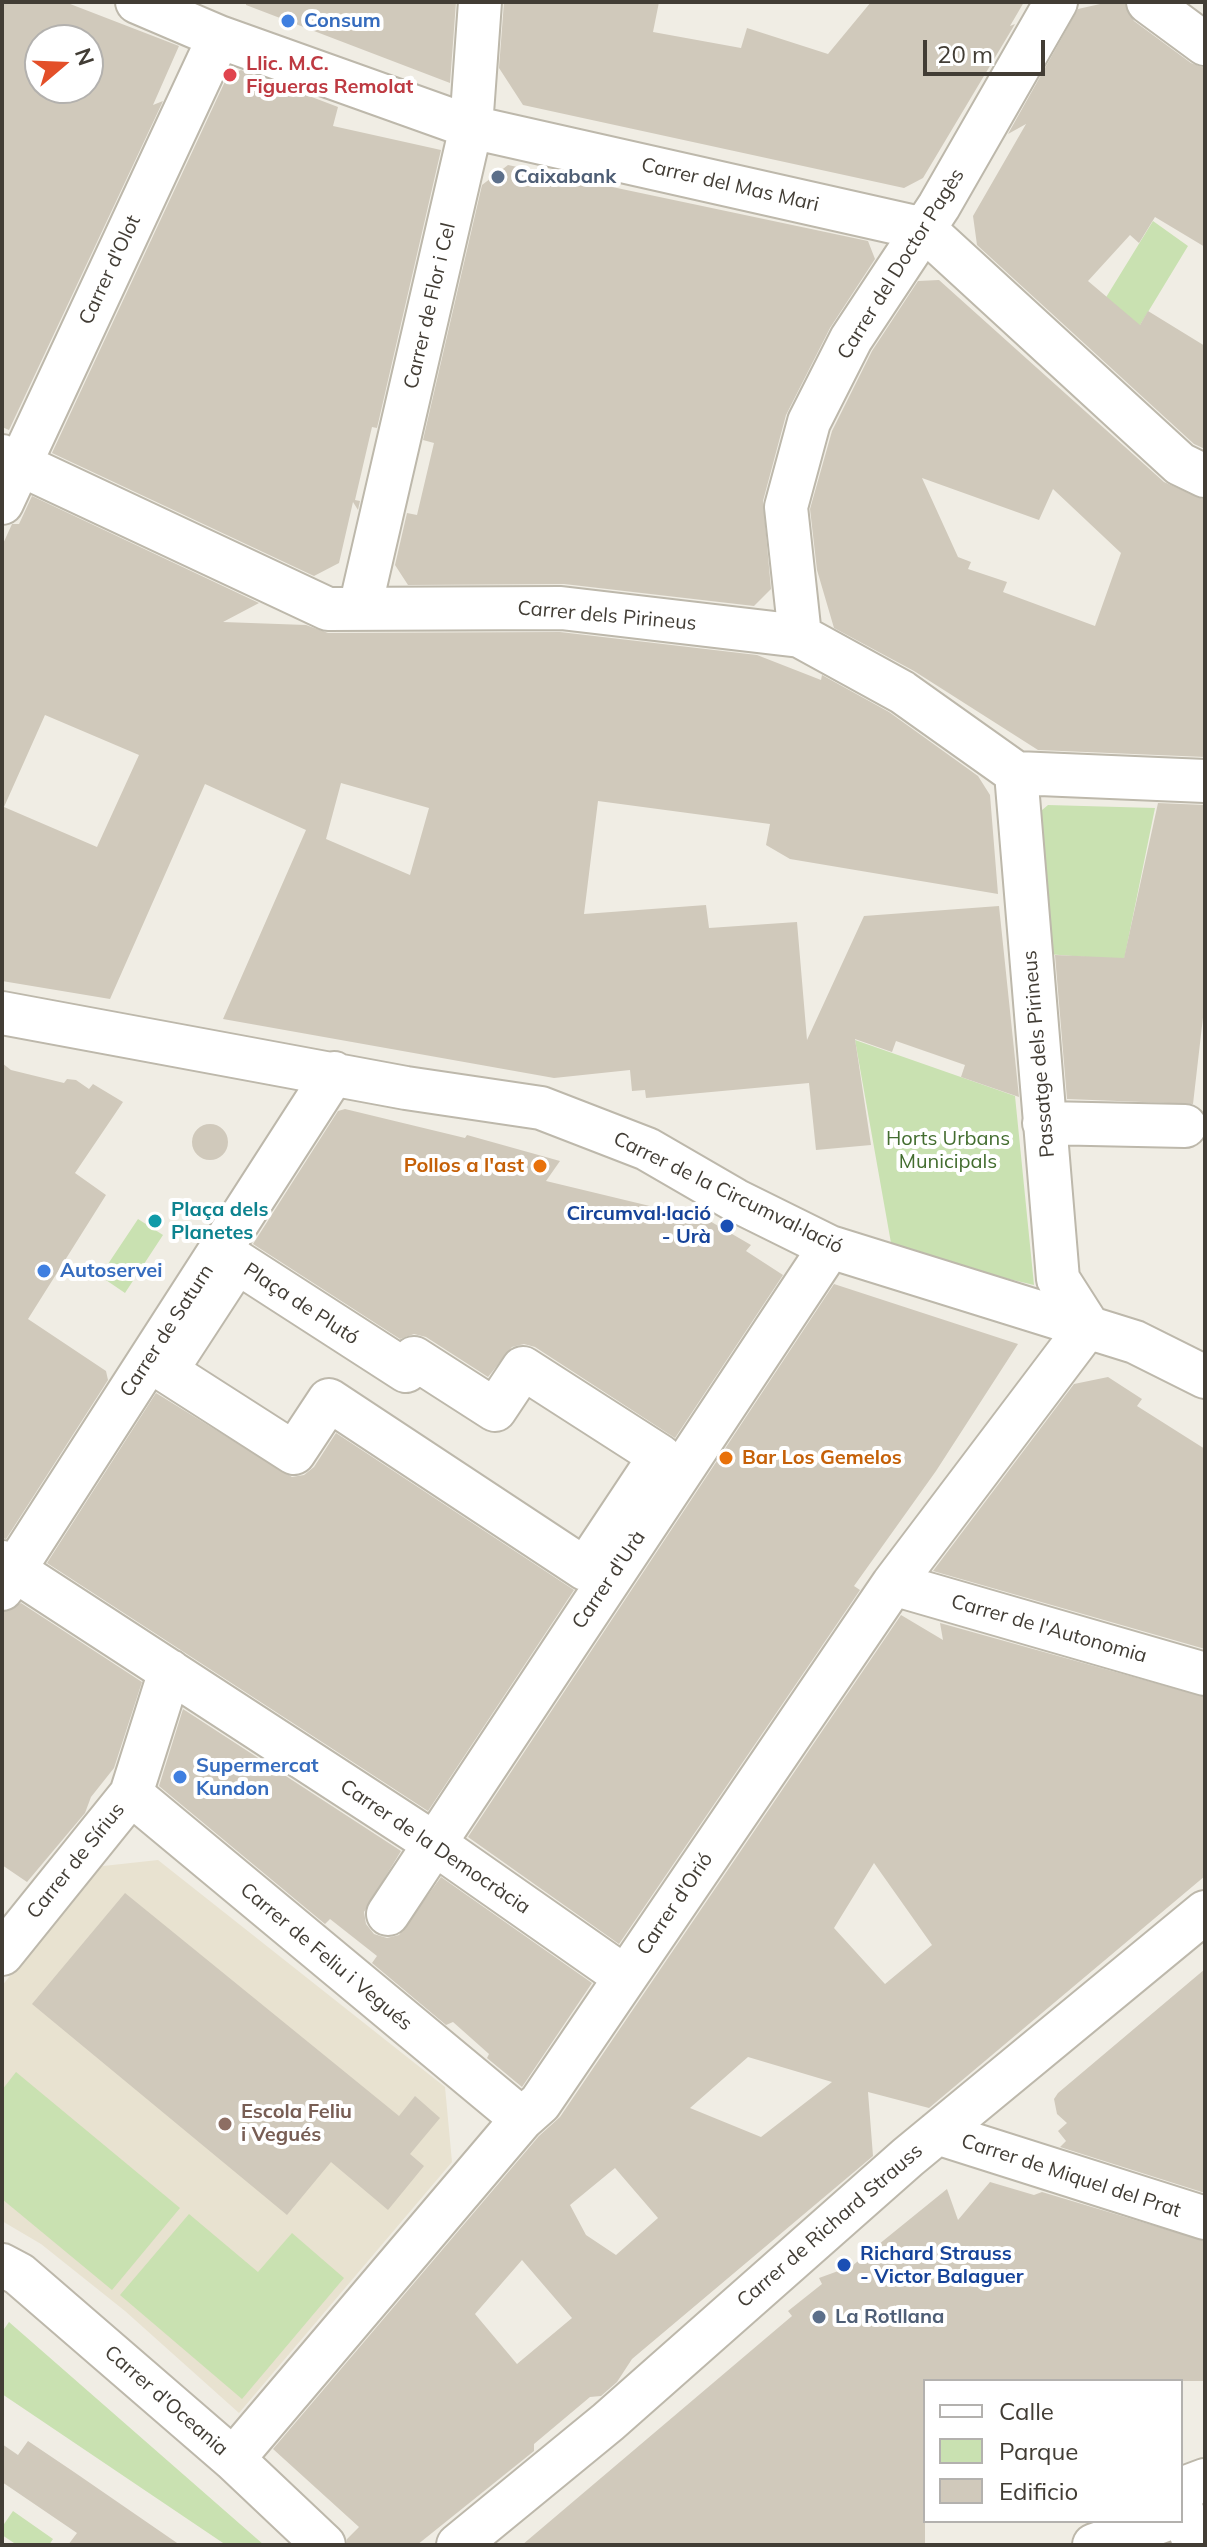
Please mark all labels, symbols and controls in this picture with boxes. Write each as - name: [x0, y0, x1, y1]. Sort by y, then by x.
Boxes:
- place label: Consum: [304, 9, 381, 33]
- marker: Consum: [279, 12, 297, 30]
- north arrow: [24, 24, 104, 104]
- scale bar: [927, 24, 1049, 74]
- text: 20 m: [937, 39, 993, 69]
- text: N: [69, 44, 101, 69]
- place label: Llic. M.C. Figueras Remolat: [246, 52, 413, 99]
- marker: Llic. M.C. Figueras Remolat: [221, 66, 239, 84]
- street label: Carrer del Mas Mari: [639, 153, 821, 217]
- street label: Carrer del Doctor Pagès: [832, 164, 970, 364]
- place label: Caixabank: [514, 165, 616, 189]
- marker: Caixabank: [489, 168, 507, 186]
- street label: Carrer d'Olot: [74, 211, 146, 329]
- street label: Carrer de Flor i Cel: [399, 221, 461, 391]
- street label: Carrer dels Pirineus: [516, 596, 698, 636]
- street label: Passatge dels Pirineus: [1018, 949, 1060, 1159]
- street label: Carrer de la Circumval·lació: [609, 1127, 847, 1259]
- park label: Horts Urbans Municipals: [886, 1127, 1010, 1174]
- place label: Pollos a l'ast: [404, 1154, 524, 1178]
- marker: Pollos a l'ast: [531, 1157, 549, 1175]
- place label: Plaça dels Planetes: [171, 1198, 268, 1245]
- place label: Circumval·lació - Urà: [566, 1202, 711, 1249]
- marker: Plaça dels Planetes: [146, 1212, 164, 1230]
- marker: Circumval·lació - Urà: [718, 1217, 736, 1235]
- street label: Plaça de Plutó: [239, 1258, 363, 1350]
- place label: Autoservei: [60, 1259, 163, 1283]
- street label: Carrer de Saturn: [115, 1260, 219, 1402]
- marker: Autoservei: [35, 1262, 53, 1280]
- place label: Bar Los Gemelos: [742, 1446, 902, 1470]
- marker: Bar Los Gemelos: [717, 1449, 735, 1467]
- street label: Carrer d'Urà: [567, 1526, 651, 1634]
- street label: Carrer de l'Autonomia: [948, 1590, 1150, 1668]
- place label: Supermercat Kundon: [196, 1754, 319, 1801]
- marker: Supermercat Kundon: [171, 1768, 189, 1786]
- street label: Carrer de la Democràcia: [336, 1774, 534, 1920]
- street label: Carrer de Sírius: [22, 1798, 130, 1924]
- street label: Carrer d'Orió: [632, 1848, 718, 1960]
- street label: Carrer de Feliu i Vegués: [235, 1878, 417, 2036]
- place label: Escola Feliu i Vegués: [241, 2100, 352, 2147]
- marker: Escola Feliu i Vegués: [216, 2115, 234, 2133]
- street label: Carrer de Miquel del Prat: [958, 2129, 1184, 2223]
- street label: Carrer de Richard Strauss: [732, 2139, 928, 2313]
- place label: Richard Strauss - Victor Balaguer: [860, 2242, 1024, 2289]
- marker: Richard Strauss - Victor Balaguer: [835, 2256, 853, 2274]
- place label: La Rotllana: [835, 2305, 944, 2329]
- marker: La Rotllana: [810, 2308, 828, 2326]
- street label: Carrer d'Oceania: [99, 2341, 233, 2461]
- legend: [923, 2379, 1183, 2523]
- text: Calle: [999, 2396, 1054, 2426]
- text: Parque: [999, 2436, 1078, 2466]
- text: Edificio: [999, 2476, 1078, 2506]

